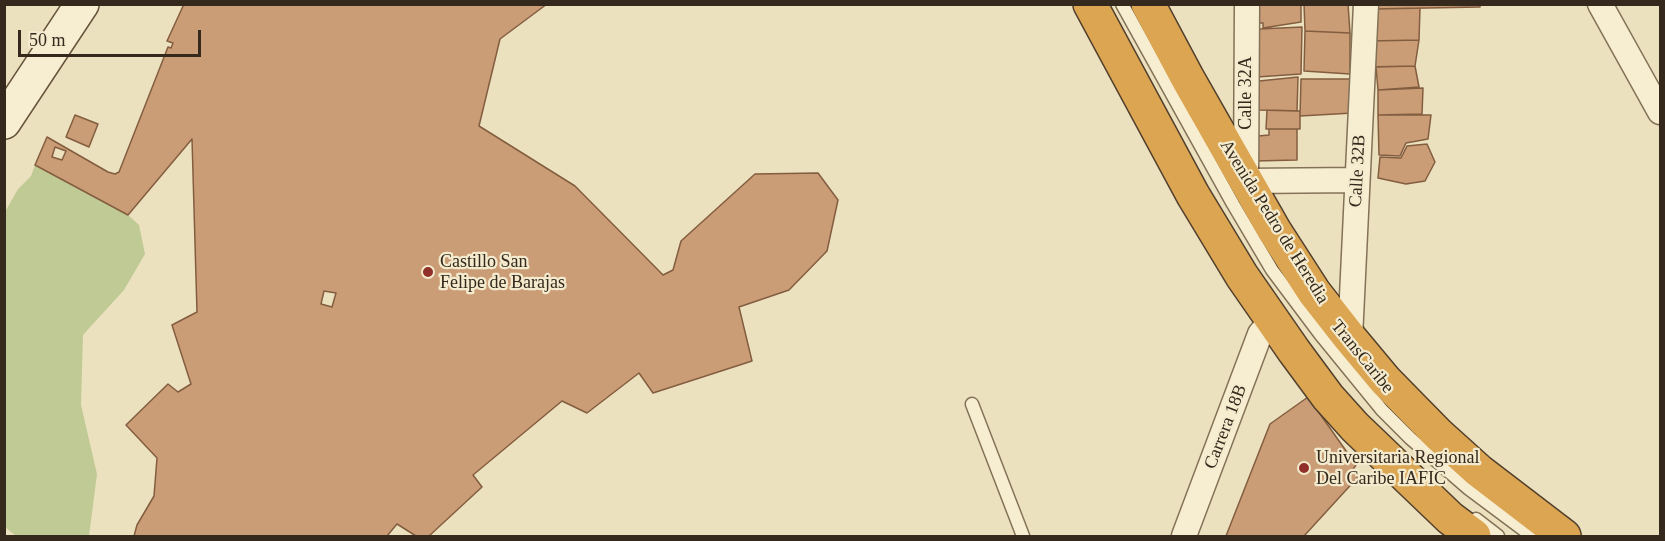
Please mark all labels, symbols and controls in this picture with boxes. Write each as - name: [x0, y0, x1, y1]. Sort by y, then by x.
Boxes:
- scale bar: [21, 18, 204, 56]
- text: 50 m: [29, 30, 66, 50]
- street label: Calle 32A: [1235, 56, 1257, 130]
- street label: Calle 32B: [1345, 134, 1371, 208]
- street label: Avenida Pedro de Heredia: [1215, 136, 1333, 308]
- place label: Castillo San Felipe de Barajas: [440, 251, 565, 294]
- marker: Castillo San Felipe de Barajas: [421, 265, 435, 279]
- street label: TransCaribe: [1326, 316, 1398, 398]
- street label: Carrera 18B: [1200, 382, 1252, 472]
- place label: Universitaria Regional Del Caribe IAFIC: [1316, 447, 1479, 490]
- marker: Universitaria Regional Del Caribe IAFIC: [1297, 461, 1311, 475]

